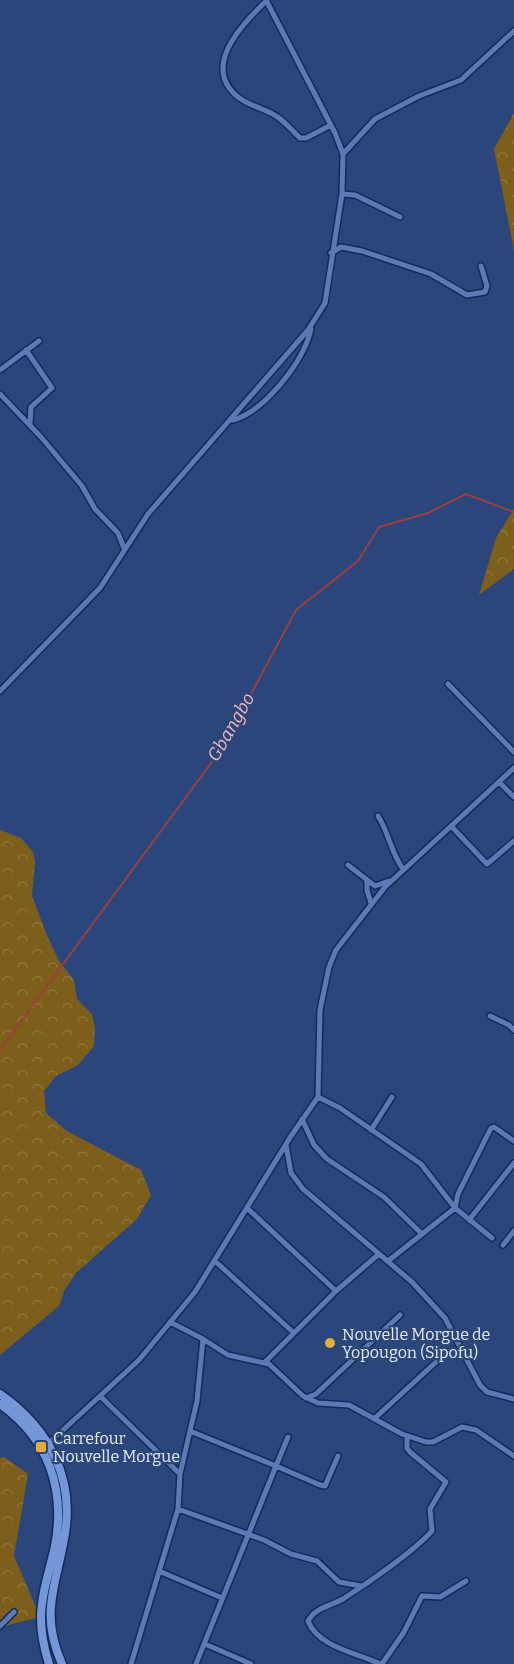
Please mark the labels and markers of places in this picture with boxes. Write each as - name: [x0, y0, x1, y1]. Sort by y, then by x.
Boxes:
- place label: Nouvelle Morgue de Yopougon (Sipofu): [342, 1325, 490, 1362]
- marker: Nouvelle Morgue de Yopougon (Sipofu): [323, 1336, 337, 1350]
- place label: Carrefour Nouvelle Morgue: [53, 1429, 180, 1466]
- marker: Carrefour Nouvelle Morgue: [34, 1440, 48, 1454]

